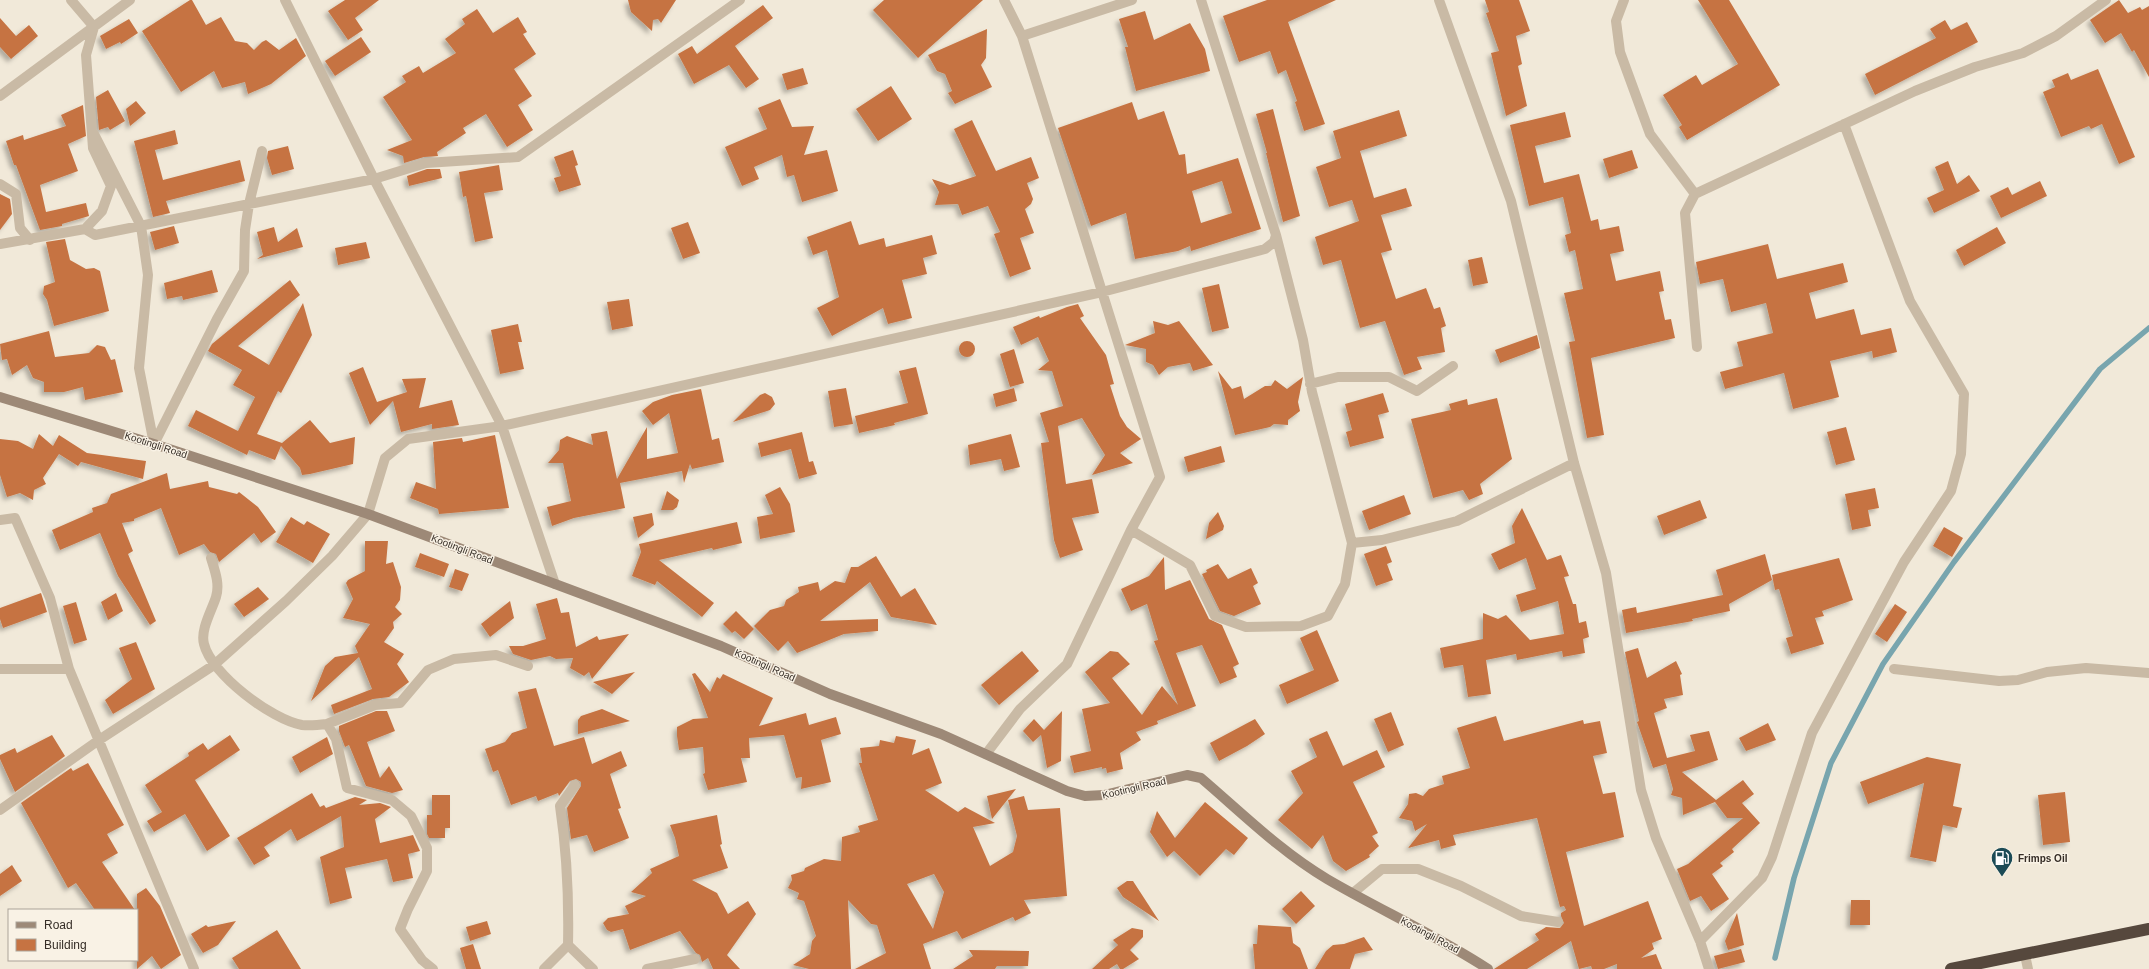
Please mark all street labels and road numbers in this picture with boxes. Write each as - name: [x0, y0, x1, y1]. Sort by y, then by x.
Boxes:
- street label: Kootingli Road: [123, 430, 189, 460]
- street label: Kootingli Road: [430, 532, 494, 566]
- street label: Kootingli Road: [733, 647, 797, 683]
- street label: Kootingli Road: [1101, 775, 1167, 801]
- street label: Kootingli Road: [1399, 915, 1461, 955]

